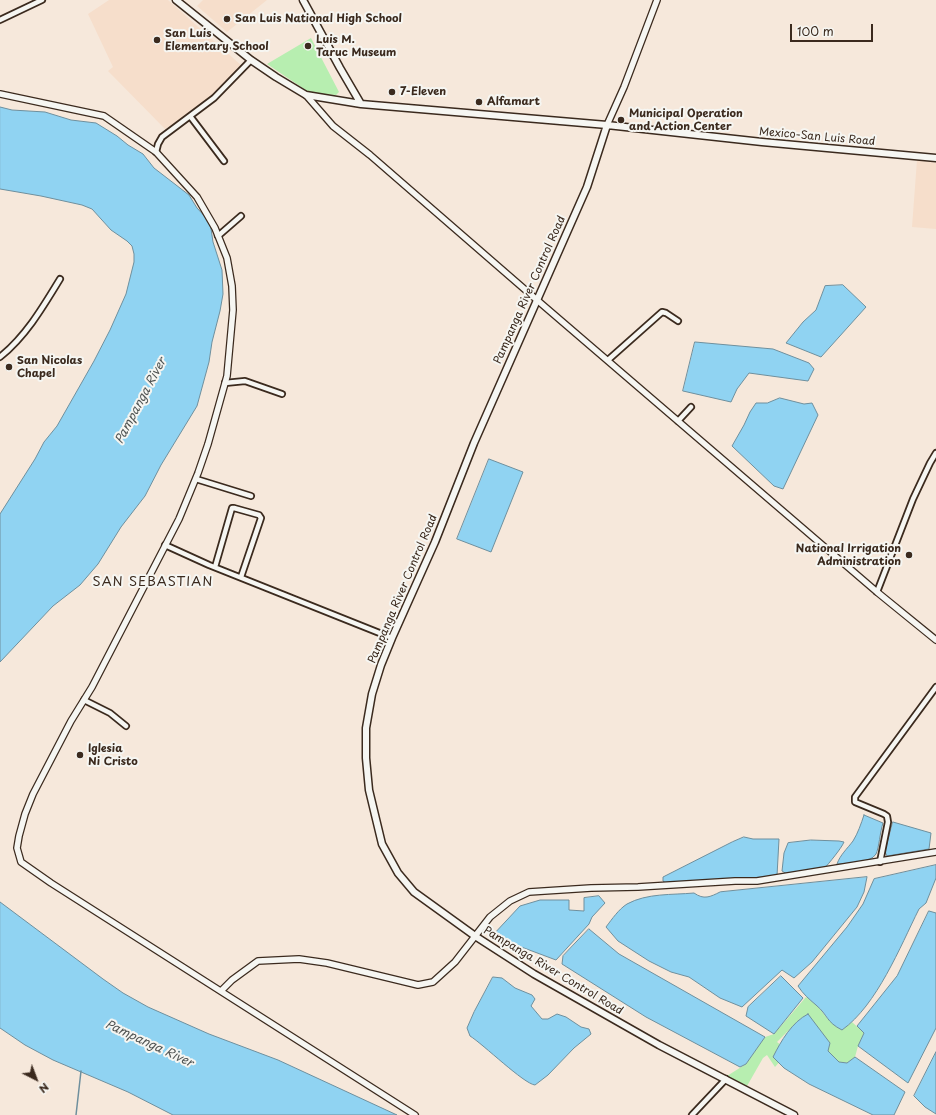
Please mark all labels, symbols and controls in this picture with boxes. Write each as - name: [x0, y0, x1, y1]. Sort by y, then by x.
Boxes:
- place label: San Luis National High School: [235, 12, 402, 26]
- marker: San Luis National High School: [222, 14, 232, 24]
- scale bar: [792, 16, 875, 42]
- text: 100 m: [797, 22, 834, 40]
- place label: San Luis Elementary School: [165, 27, 269, 53]
- place label: Luis M. Taruc Museum: [316, 33, 396, 59]
- marker: San Luis Elementary School: [152, 35, 162, 45]
- marker: Luis M. Taruc Museum: [303, 41, 313, 51]
- place label: 7-Eleven: [400, 85, 446, 99]
- marker: 7-Eleven: [387, 87, 397, 97]
- place label: Alfamart: [487, 95, 540, 109]
- marker: Alfamart: [474, 97, 484, 107]
- place label: Municipal Operation and Action Center: [629, 107, 743, 133]
- marker: Municipal Operation and Action Center: [616, 115, 626, 125]
- street label: Mexico-San Luis Road: [758, 125, 876, 149]
- street label: Pampanga River Control Road: [491, 214, 569, 366]
- place label: San Nicolas Chapel: [17, 354, 82, 380]
- water label: Pampanga River: [112, 356, 170, 446]
- marker: San Nicolas Chapel: [4, 362, 14, 372]
- street label: Pampanga River Control Road: [366, 513, 440, 665]
- place label: National Irrigation Administration: [796, 542, 901, 568]
- marker: National Irrigation Administration: [904, 550, 914, 560]
- district label: SAN SEBASTIAN: [92, 574, 214, 590]
- place label: Iglesia Ni Cristo: [88, 742, 138, 768]
- marker: Iglesia Ni Cristo: [75, 750, 85, 760]
- street label: Pampanga River Control Road: [481, 924, 625, 1018]
- water label: Pampanga River: [103, 1017, 195, 1071]
- north arrow: [16, 1059, 56, 1099]
- text: N: [35, 1079, 53, 1098]

